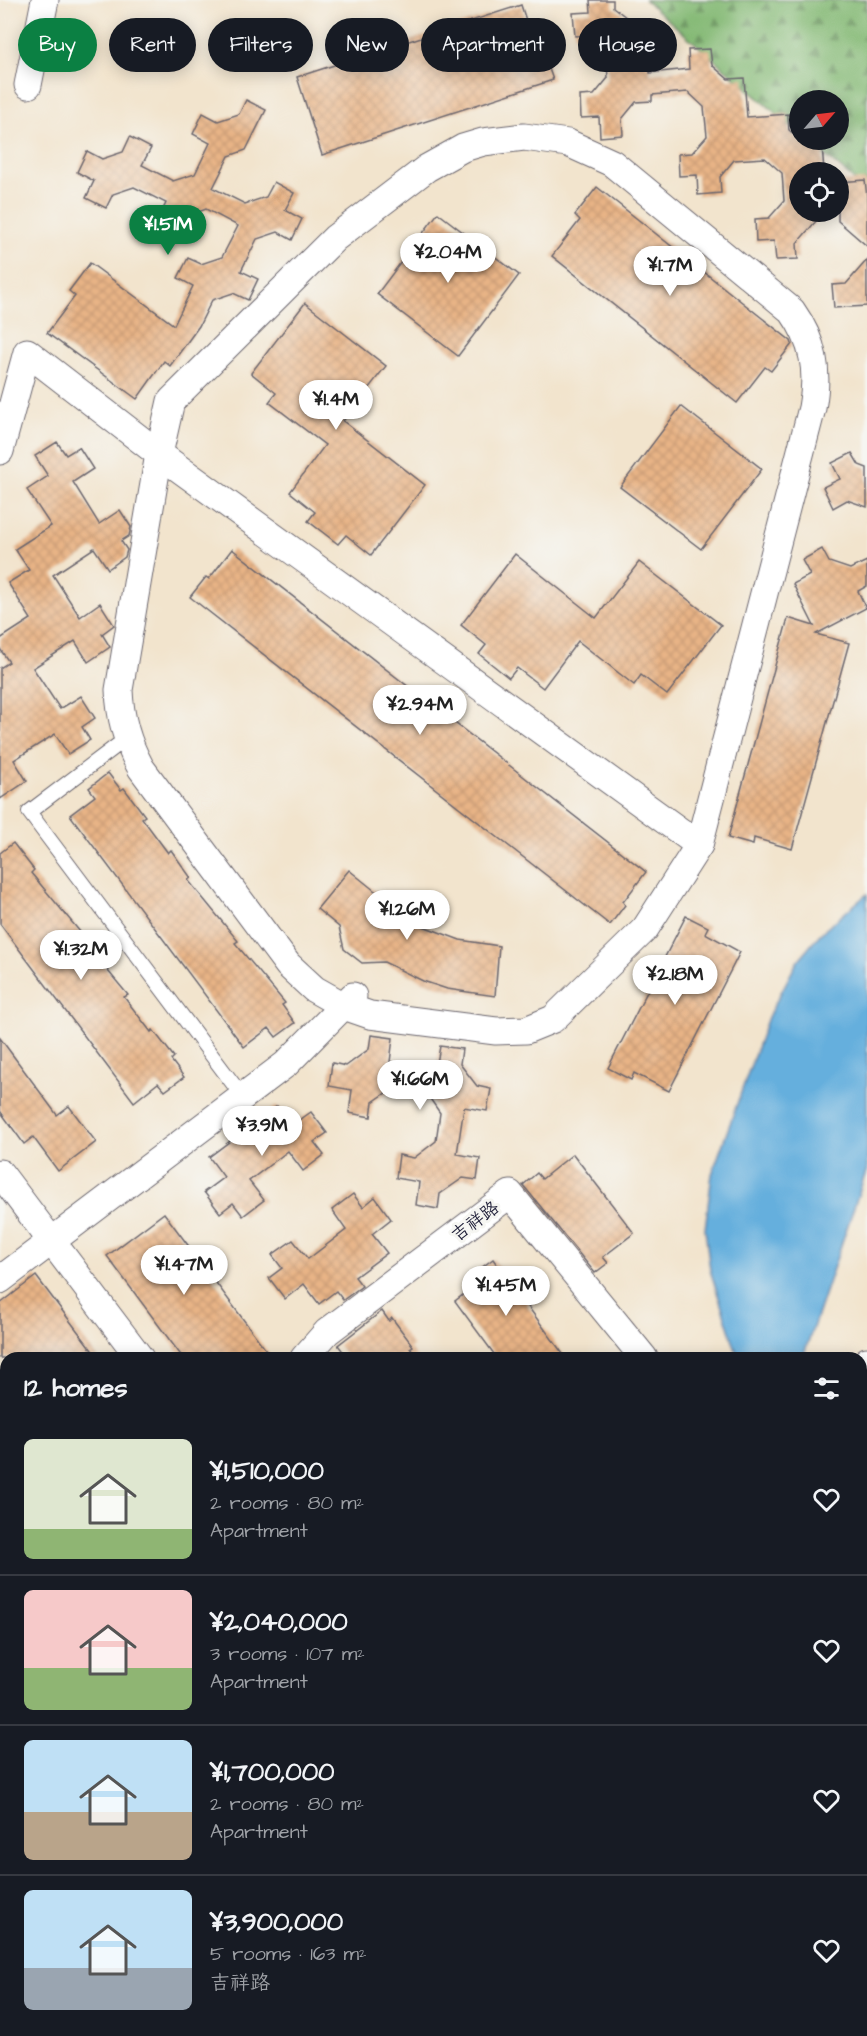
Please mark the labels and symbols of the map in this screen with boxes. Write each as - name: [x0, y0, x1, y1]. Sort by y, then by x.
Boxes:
- north arrow: [789, 90, 849, 150]
- pin: ¥1.51M: [119, 205, 217, 256]
- pin: ¥2.04M: [399, 233, 497, 284]
- pin: ¥1.7M: [628, 246, 712, 297]
- pin: ¥1.4M: [294, 380, 378, 431]
- pin: ¥2.94M: [371, 685, 469, 736]
- pin: ¥1.26M: [358, 890, 456, 941]
- pin: ¥1.32M: [32, 930, 130, 981]
- pin: ¥2.18M: [626, 955, 724, 1006]
- pin: ¥1.66M: [371, 1060, 469, 1111]
- pin: ¥3.9M: [220, 1106, 304, 1157]
- street label: 吉祥路: [446, 1195, 504, 1248]
- pin: ¥1.47M: [135, 1245, 233, 1296]
- pin: ¥1.45M: [457, 1266, 555, 1317]

